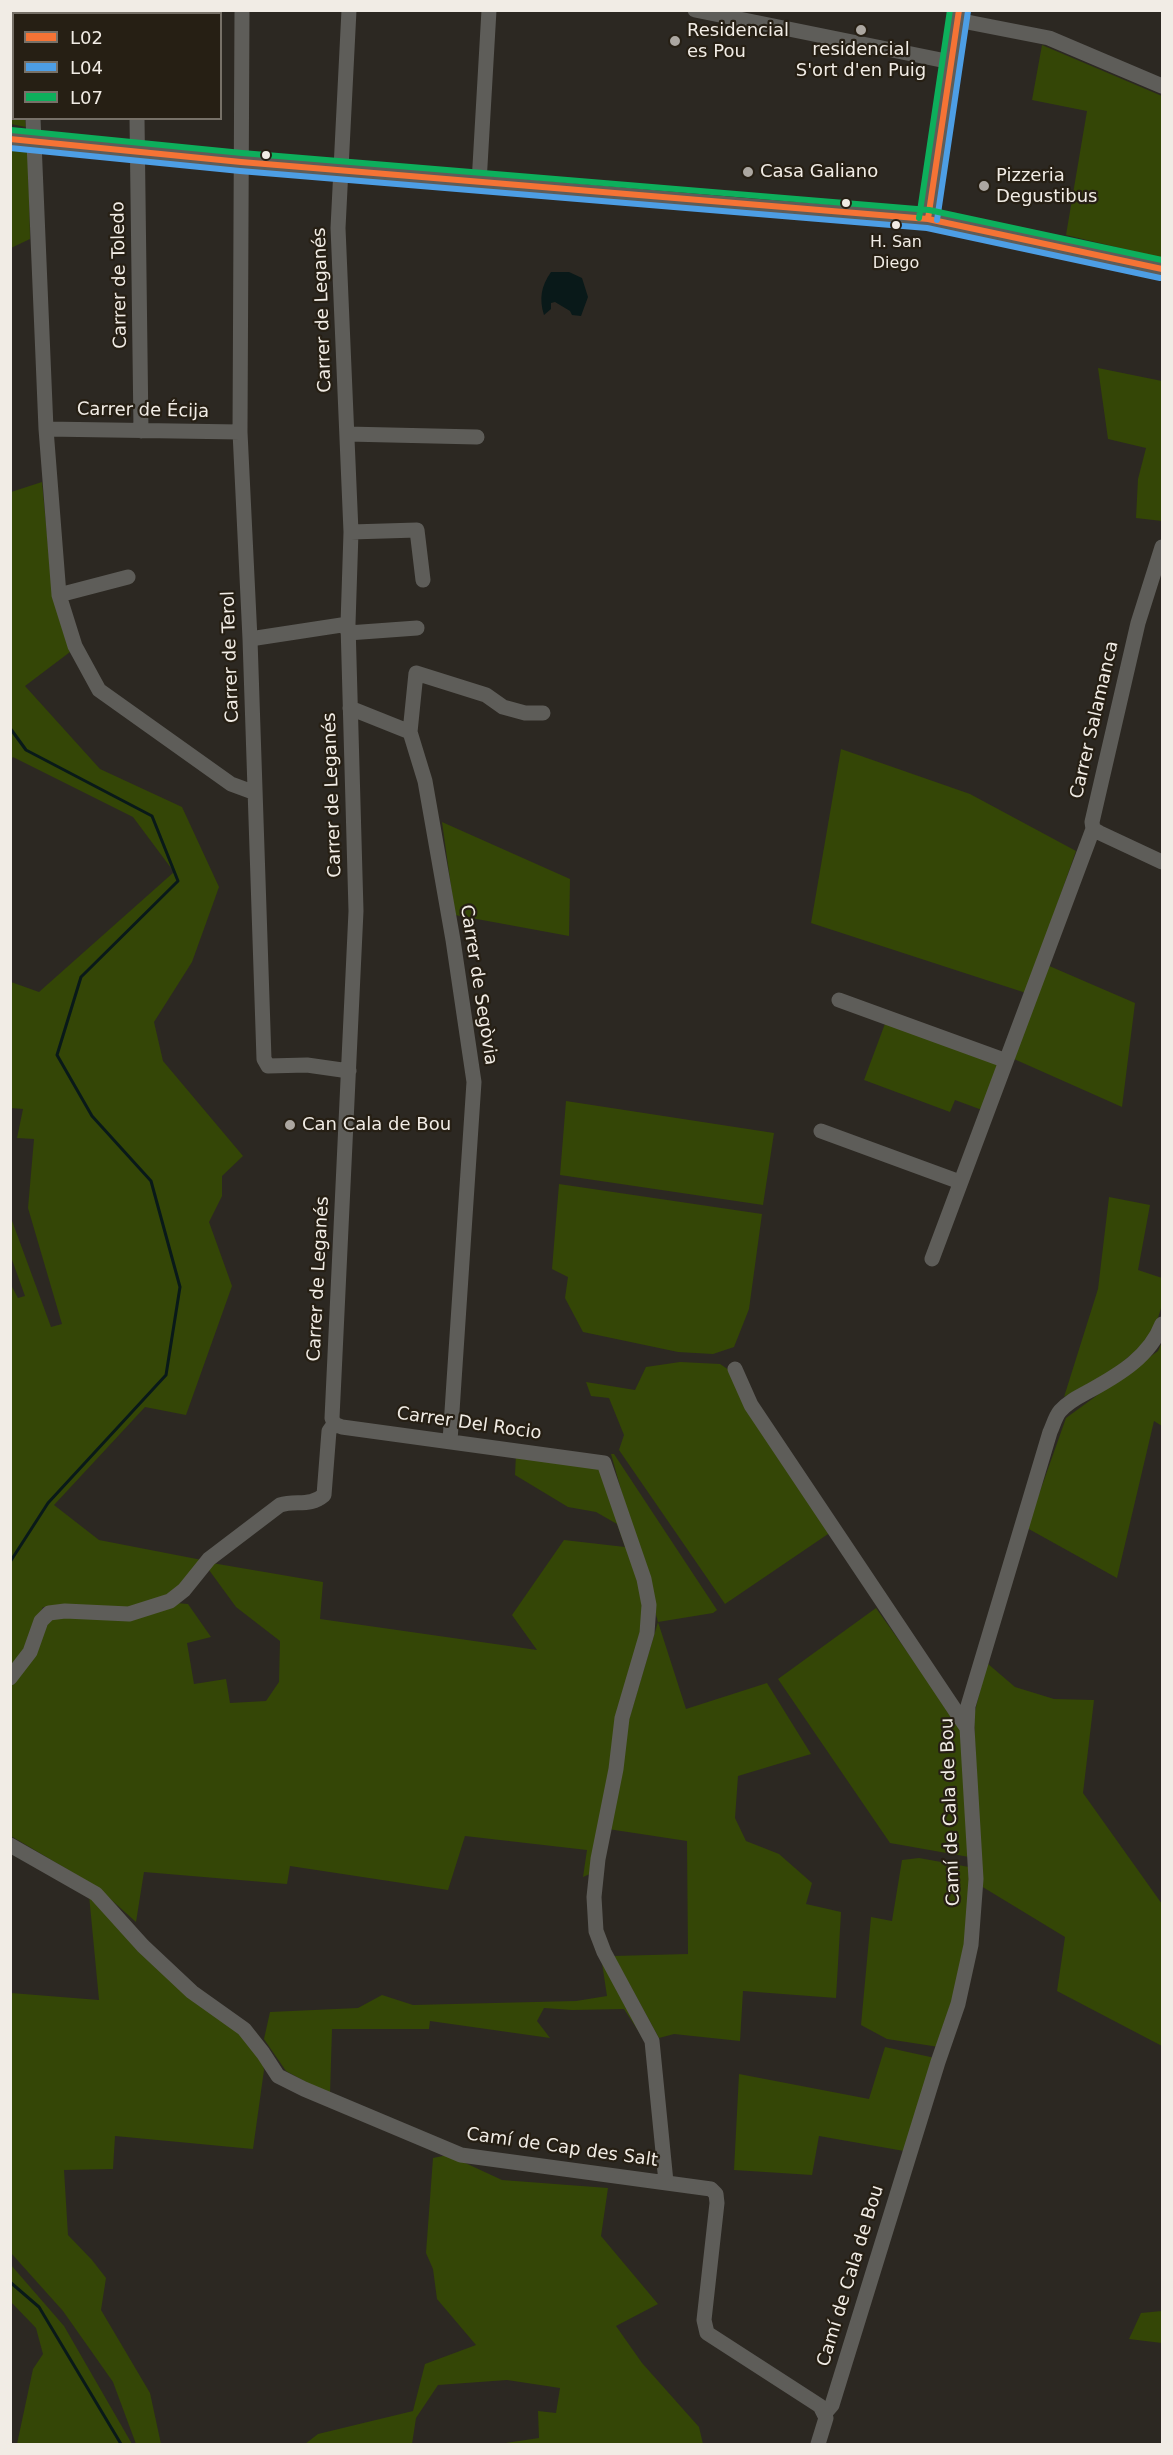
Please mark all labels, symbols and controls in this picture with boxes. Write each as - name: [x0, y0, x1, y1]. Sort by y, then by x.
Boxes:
- legend: [12, 12, 222, 120]
- place label: Residencial es Pou: [687, 20, 789, 63]
- marker: residencial S'ort d'en Puig: [854, 23, 868, 37]
- text: L02: [70, 27, 103, 48]
- marker: Residencial es Pou: [668, 34, 682, 48]
- place label: residencial S'ort d'en Puig: [796, 39, 926, 82]
- text: L04: [70, 57, 103, 78]
- text: L07: [70, 87, 103, 108]
- unlabelled marker: [260, 149, 272, 161]
- place label: Casa Galiano: [760, 161, 878, 183]
- marker: Casa Galiano: [741, 165, 755, 179]
- place label: Pizzeria Degustibus: [996, 165, 1097, 207]
- marker: Pizzeria Degustibus: [977, 179, 991, 193]
- unlabelled marker: [840, 197, 852, 209]
- street label: Carrer de Toledo: [108, 201, 132, 349]
- marker: H. San Diego: [890, 219, 902, 231]
- street label: Carrer de Leganés: [309, 227, 337, 393]
- place label: H. San Diego: [870, 233, 922, 271]
- street label: Carrer de Écija: [77, 399, 209, 423]
- street label: Carrer de Terol: [218, 591, 244, 723]
- street label: Carrer Salamanca: [1066, 639, 1124, 801]
- street label: Carrer de Leganés: [319, 712, 347, 878]
- street label: Carrer de Segòvia: [455, 903, 501, 1067]
- place label: Can Cala de Bou: [302, 1114, 451, 1136]
- marker: Can Cala de Bou: [283, 1118, 297, 1132]
- street label: Carrer de Leganés: [304, 1196, 334, 1362]
- street label: Carrer Del Rocio: [395, 1403, 543, 1445]
- street label: Camí de Cala de Bou: [937, 1717, 965, 1907]
- street label: Camí de Cap des Salt: [465, 2124, 659, 2172]
- street label: Camí de Cala de Bou: [813, 2183, 889, 2369]

